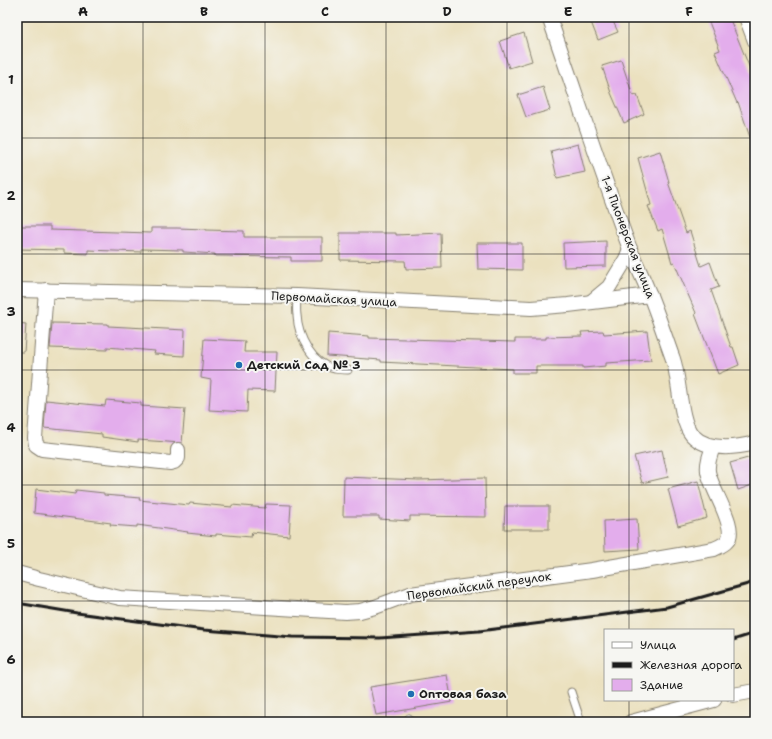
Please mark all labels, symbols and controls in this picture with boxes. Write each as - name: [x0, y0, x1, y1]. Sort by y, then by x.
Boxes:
- text: A: [78, 3, 88, 20]
- text: B: [200, 3, 208, 20]
- text: C: [321, 3, 329, 20]
- text: D: [442, 3, 452, 20]
- text: E: [564, 3, 573, 20]
- text: F: [685, 3, 693, 20]
- text: 1: [8, 71, 14, 88]
- street label: 1-я Пионерская улица: [597, 173, 659, 301]
- text: 2: [6, 187, 16, 204]
- street label: Первомайская улица: [271, 288, 398, 310]
- text: 3: [6, 303, 16, 320]
- place label: Детский Сад № 3: [247, 357, 360, 373]
- marker: Детский Сад № 3: [234, 360, 244, 370]
- text: 4: [6, 419, 16, 436]
- text: 5: [7, 535, 15, 552]
- street label: Первомайский переулок: [406, 568, 553, 604]
- legend: [604, 629, 734, 701]
- text: Улица: [640, 637, 677, 653]
- text: 6: [6, 651, 16, 668]
- text: Железная дорога: [640, 657, 743, 673]
- text: Здание: [640, 677, 684, 693]
- place label: Оптовая база: [419, 686, 507, 702]
- marker: Оптовая база: [406, 689, 416, 699]

